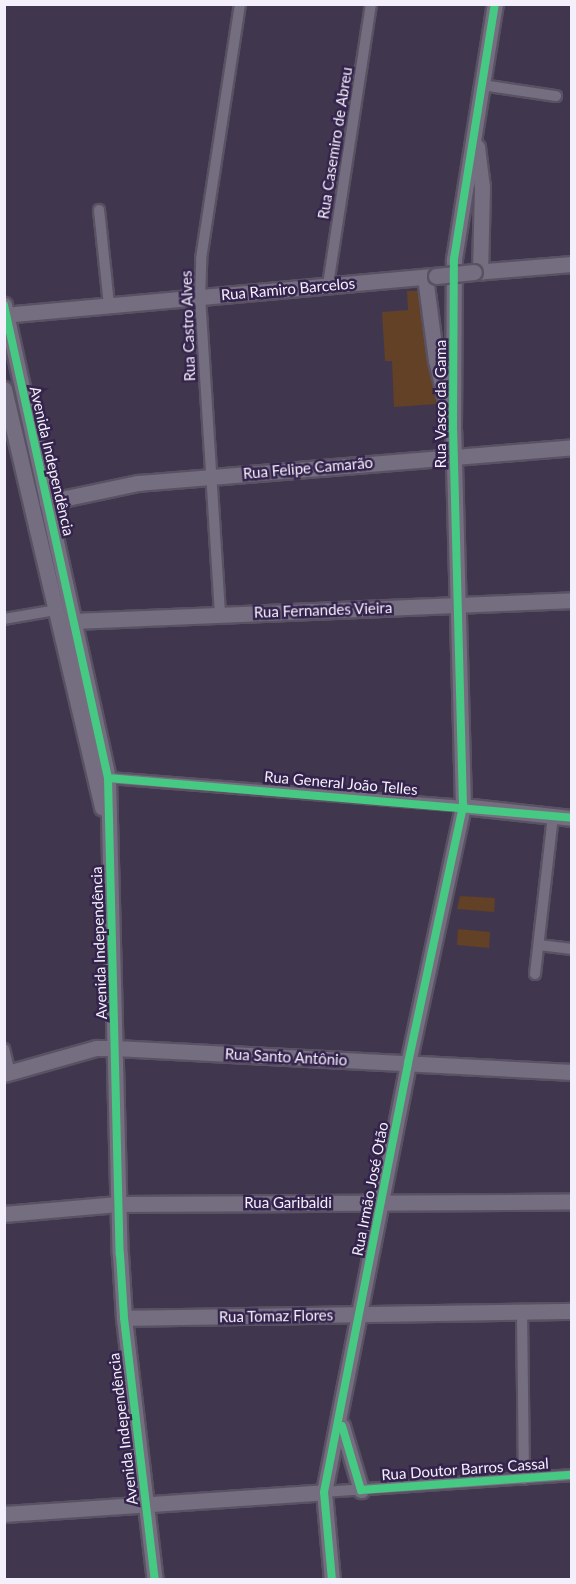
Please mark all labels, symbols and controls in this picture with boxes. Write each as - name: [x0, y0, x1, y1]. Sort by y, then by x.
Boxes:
- street label: Rua Casemiro de Abreu: [314, 65, 356, 221]
- street label: Rua Castro Alves: [177, 270, 199, 382]
- street label: Rua Ramiro Barcelos: [220, 274, 356, 304]
- street label: Rua Vasco da Gama: [432, 340, 450, 468]
- street label: Avenida Independência: [26, 384, 78, 538]
- street label: Rua Felipe Camarão: [242, 453, 374, 483]
- street label: Rua Fernandes Vieira: [253, 599, 393, 621]
- street label: Rua General João Telles: [263, 767, 419, 799]
- street label: Avenida Independência: [87, 866, 111, 1020]
- street label: Rua Santo Antônio: [224, 1045, 348, 1069]
- street label: Rua Irmão José Otão: [348, 1120, 392, 1258]
- street label: Rua Garibaldi: [244, 1194, 332, 1212]
- street label: Rua Tomaz Flores: [219, 1306, 333, 1326]
- street label: Avenida Independência: [105, 1352, 141, 1506]
- street label: Rua Doutor Barros Cassal: [381, 1454, 549, 1484]

